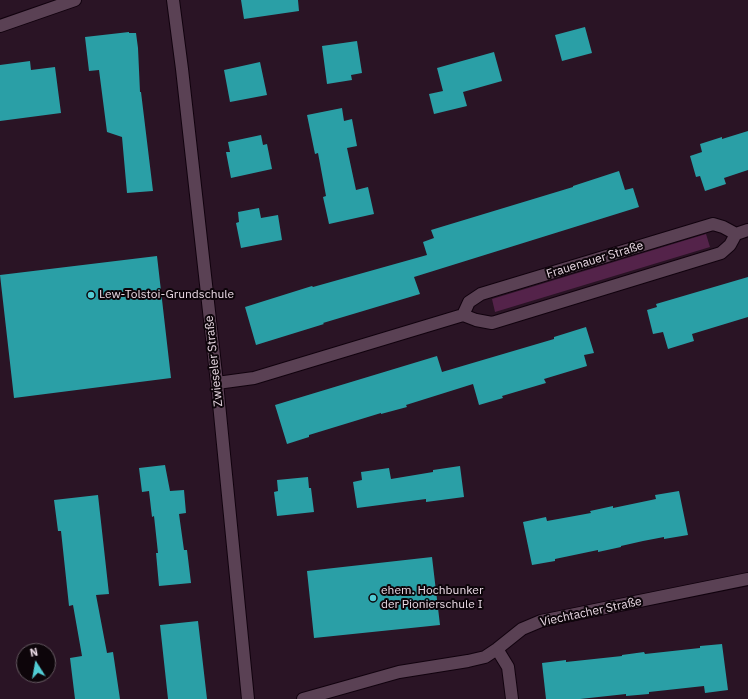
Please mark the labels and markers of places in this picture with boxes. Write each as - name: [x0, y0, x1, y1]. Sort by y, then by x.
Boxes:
- place label: Lew-Tolstoi-Grundschule: [99, 288, 234, 302]
- marker: Lew-Tolstoi-Grundschule: [86, 290, 96, 300]
- place label: ehem. Hochbunker der Pionierschule I: [381, 584, 483, 612]
- marker: ehem. Hochbunker der Pionierschule I: [368, 593, 378, 603]

